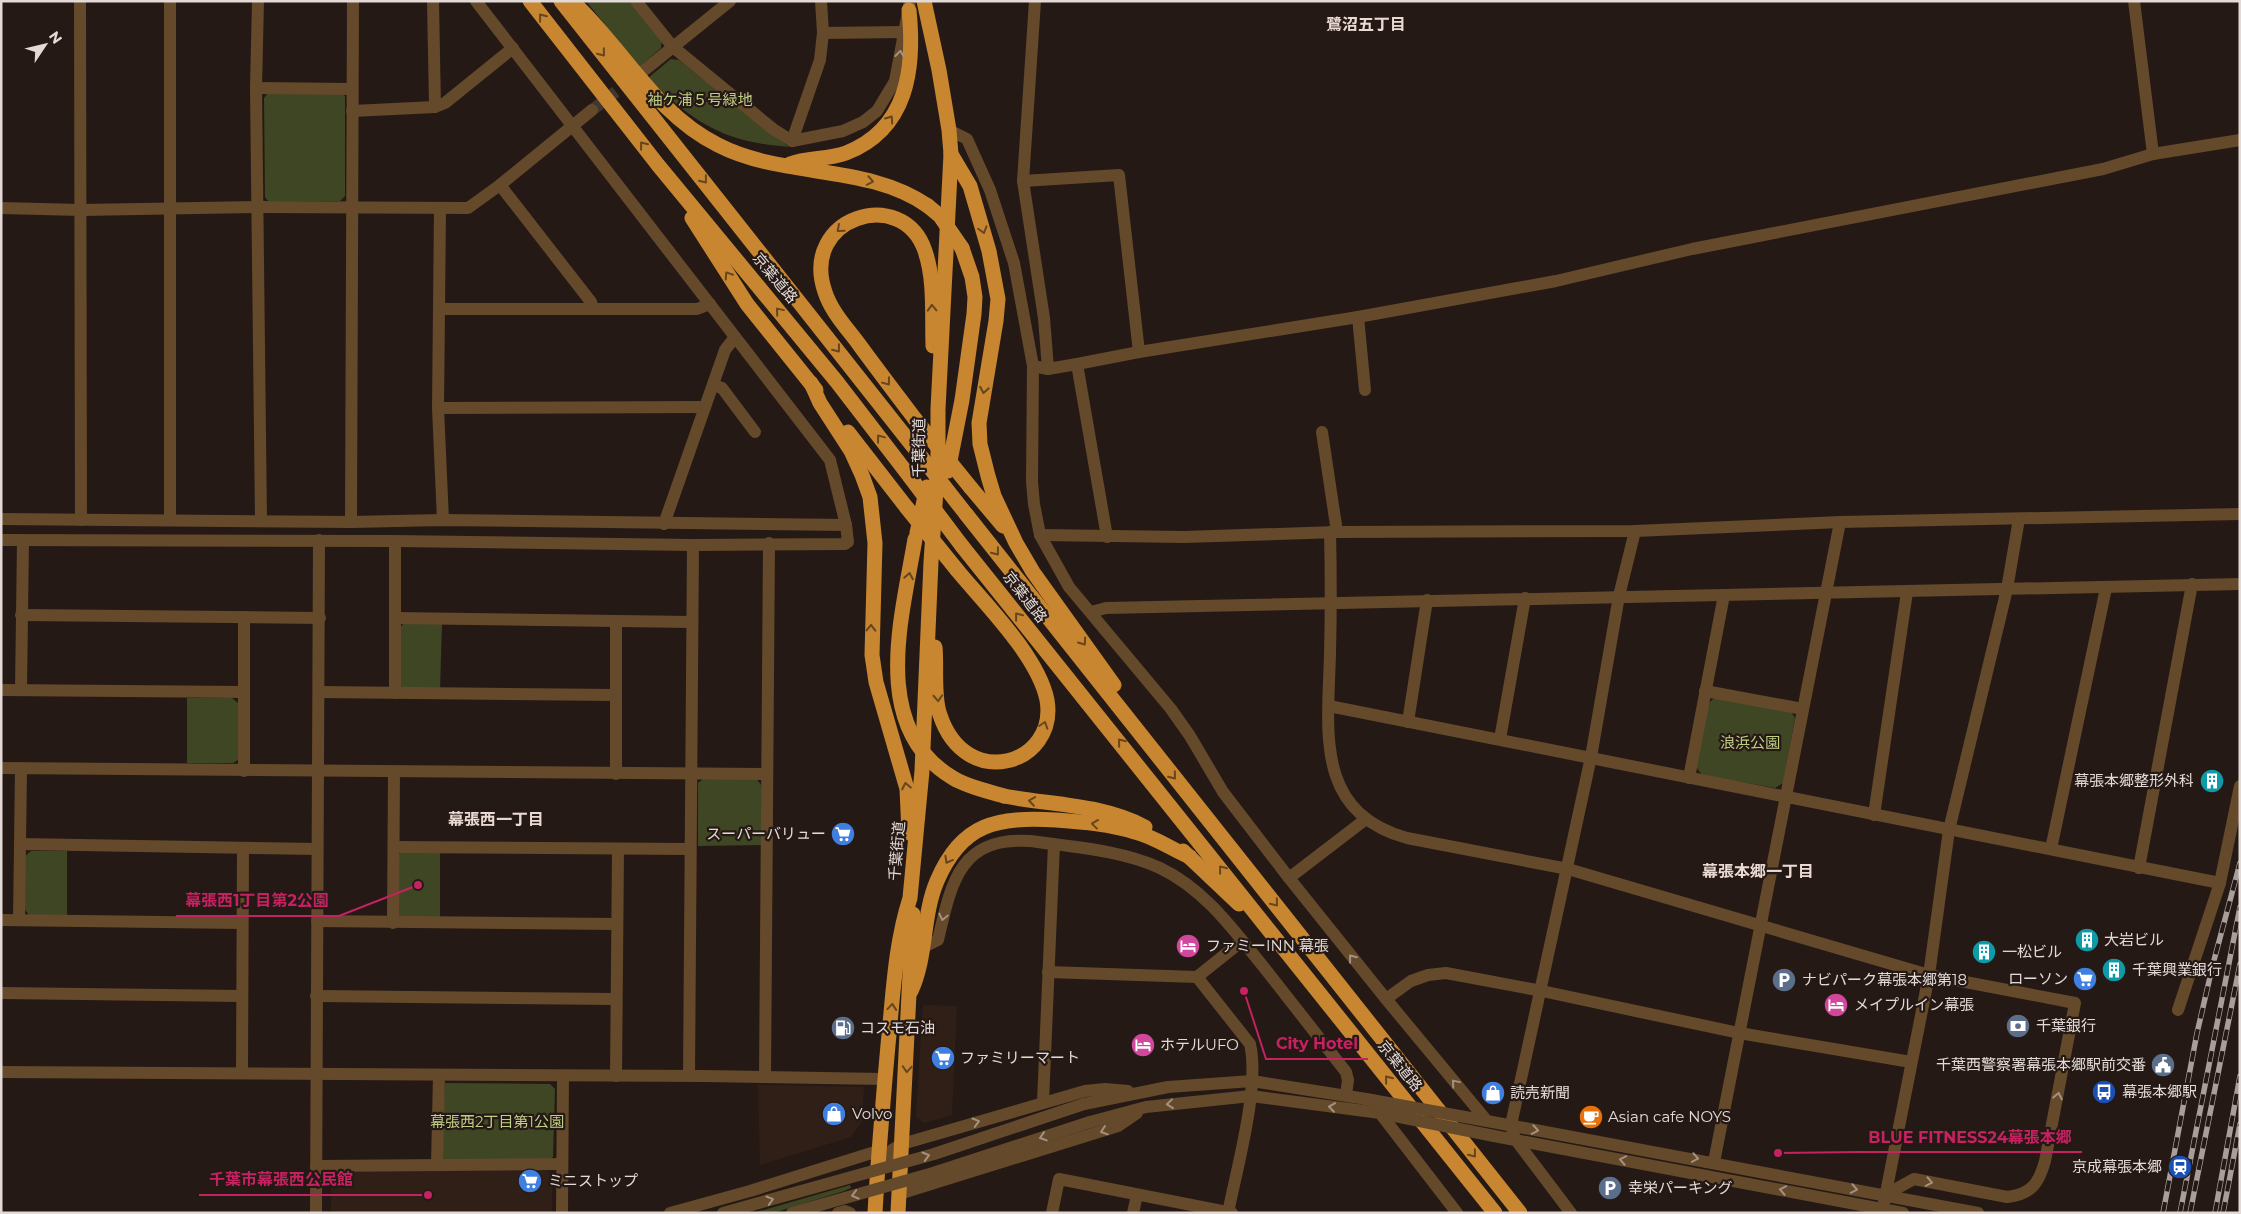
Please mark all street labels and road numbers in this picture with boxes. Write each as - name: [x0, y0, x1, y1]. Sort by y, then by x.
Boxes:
- street label: 京葉道路: [749, 249, 802, 307]
- street label: 千葉街道: [908, 418, 929, 478]
- street label: 京葉道路: [999, 567, 1051, 626]
- street label: 千葉街道: [884, 820, 909, 882]
- street label: 京葉道路: [1374, 1036, 1427, 1095]

